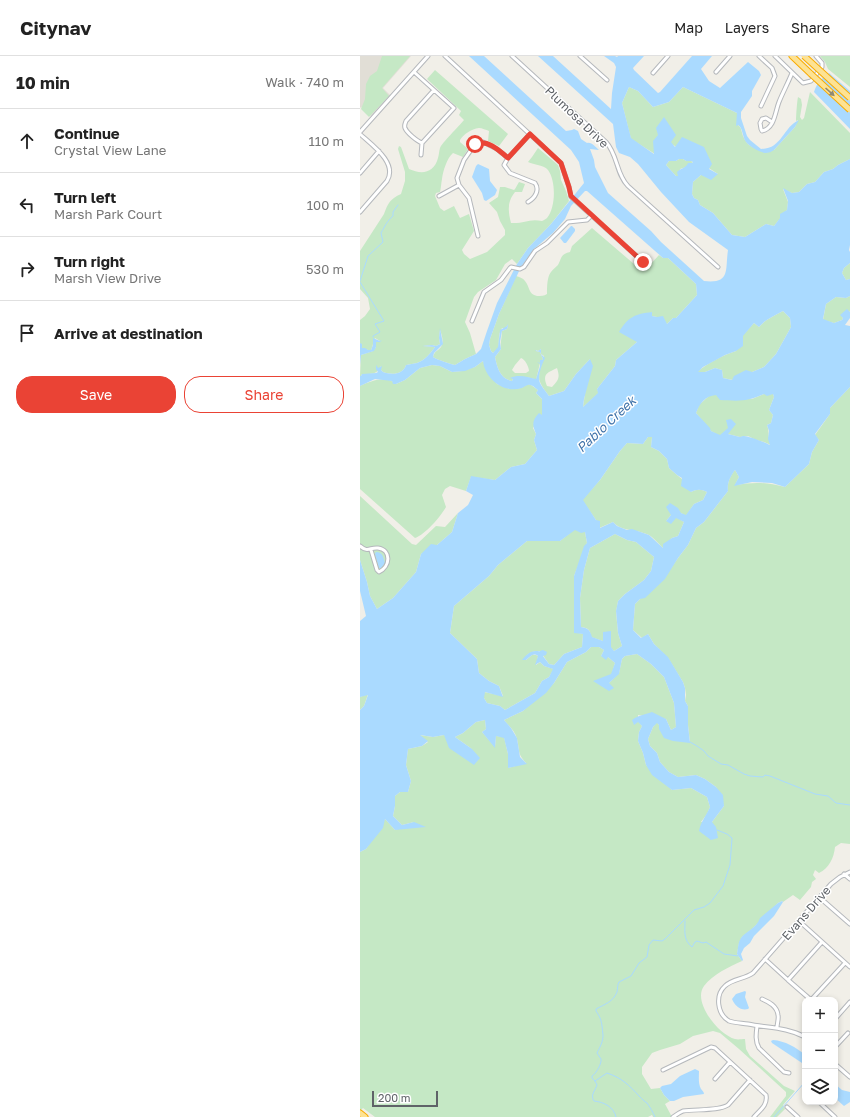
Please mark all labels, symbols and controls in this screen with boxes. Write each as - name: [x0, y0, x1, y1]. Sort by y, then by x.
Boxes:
- text: Citynav: [20, 16, 92, 39]
- text: Map: [674, 19, 703, 36]
- text: Layers: [725, 19, 769, 36]
- text: Share: [791, 19, 830, 36]
- text: 10 min: [16, 72, 70, 93]
- text: Walk · 740 m: [265, 74, 344, 90]
- street label: Plumosa Drive: [542, 83, 612, 151]
- one-way arrow: [825, 88, 836, 97]
- text: Continue: [54, 124, 120, 142]
- icon: ahead: [16, 130, 38, 152]
- text: 110 m: [309, 133, 344, 149]
- route start: [466, 135, 484, 153]
- text: Crystal View Lane: [54, 142, 166, 158]
- text: Turn left: [54, 188, 116, 206]
- icon: left: [16, 194, 38, 216]
- text: 100 m: [307, 197, 344, 213]
- text: Marsh Park Court: [54, 206, 162, 222]
- text: Turn right: [54, 252, 125, 270]
- route end: [634, 253, 652, 271]
- icon: right: [16, 258, 38, 280]
- text: 530 m: [306, 261, 344, 277]
- text: Marsh View Drive: [54, 270, 161, 286]
- icon: arrive: [16, 322, 38, 344]
- text: Arrive at destination: [54, 324, 203, 342]
- button: Save: [16, 376, 176, 413]
- button: Share: [184, 376, 344, 413]
- water label: Pablo Creek: [573, 391, 640, 455]
- street label: Evans Drive: [778, 883, 834, 943]
- map controls: [802, 997, 838, 1105]
- button: +: [802, 997, 838, 1033]
- button: −: [802, 1033, 838, 1069]
- button: layers: [802, 1069, 838, 1105]
- scale bar: [372, 1089, 438, 1108]
- text: 200 m: [378, 1091, 411, 1104]

